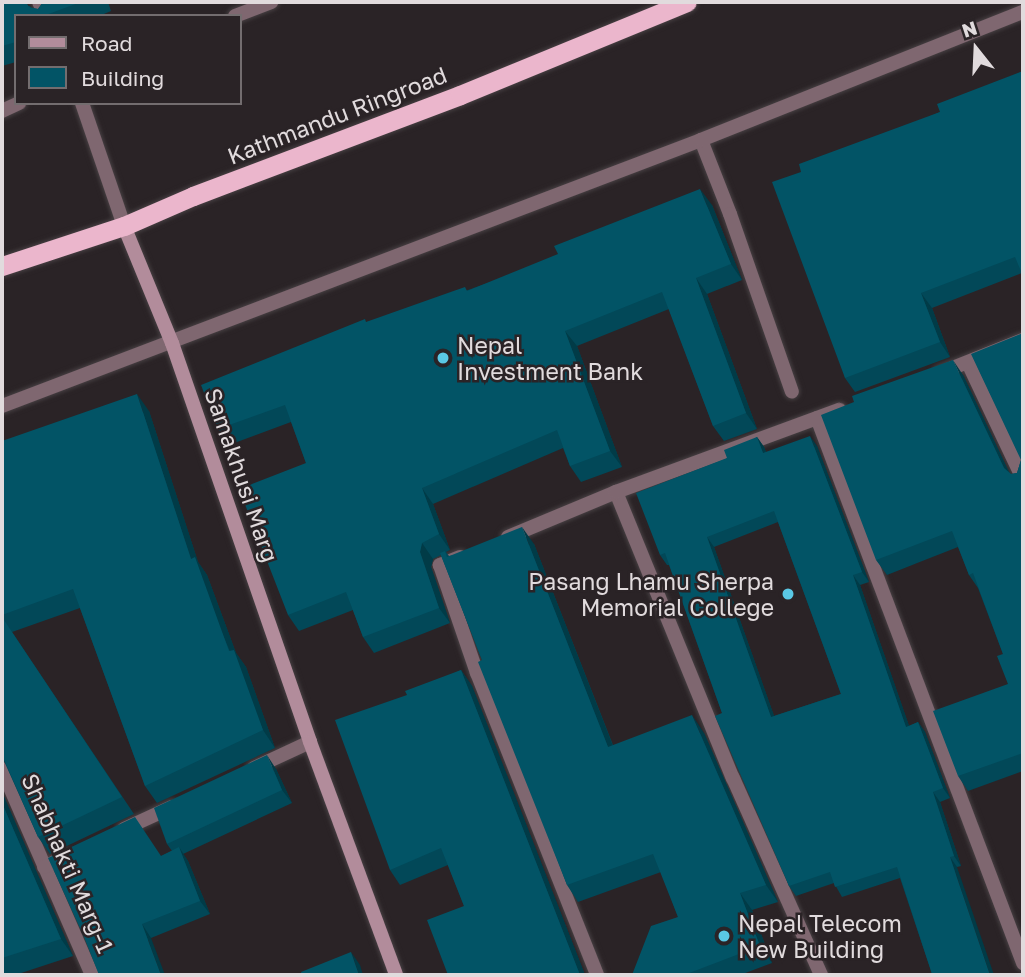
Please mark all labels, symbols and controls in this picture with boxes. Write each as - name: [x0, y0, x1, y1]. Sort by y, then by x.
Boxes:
- legend: [14, 14, 242, 105]
- north arrow: [941, 14, 1011, 84]
- text: N: [959, 15, 980, 42]
- text: Road: [81, 30, 132, 56]
- street label: Kathmandu Ringroad: [223, 60, 451, 170]
- text: Building: [81, 65, 164, 91]
- place label: Nepal Investment Bank: [457, 331, 643, 385]
- marker: Nepal Investment Bank: [435, 350, 451, 366]
- street label: Samakhusi Marg: [199, 385, 285, 565]
- place label: Pasang Lhamu Sherpa Memorial College: [528, 567, 774, 621]
- marker: Pasang Lhamu Sherpa Memorial College: [780, 586, 796, 602]
- street label: Shabhakti Marg-1: [16, 769, 120, 957]
- place label: Nepal Telecom New Building: [738, 909, 902, 963]
- marker: Nepal Telecom New Building: [716, 928, 732, 944]

